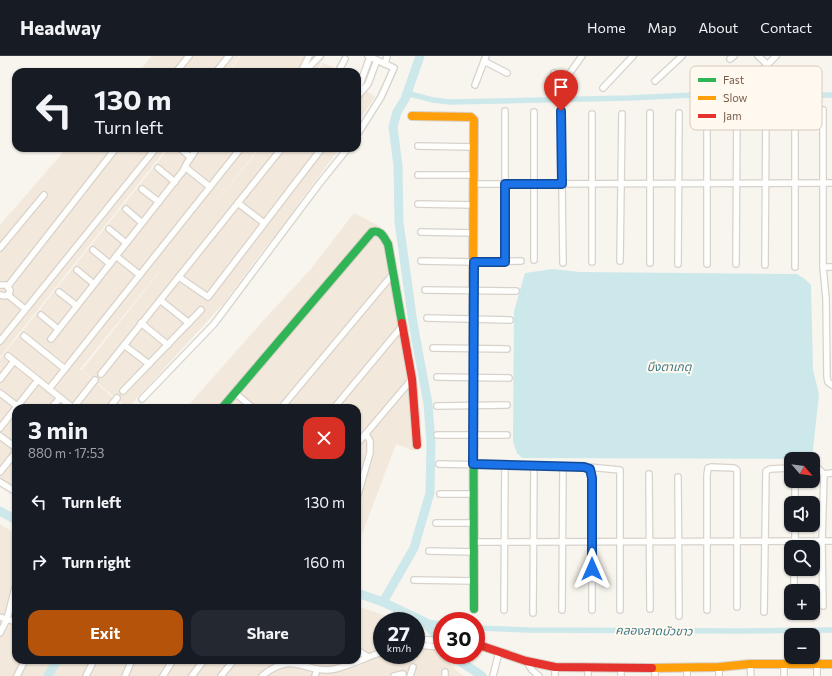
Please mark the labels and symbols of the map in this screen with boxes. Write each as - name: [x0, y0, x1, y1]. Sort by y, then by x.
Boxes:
- legend: [690, 66, 822, 130]
- pin: [544, 70, 578, 111]
- text: Fast: [723, 73, 745, 86]
- text: Slow: [723, 91, 748, 104]
- text: Jam: [723, 109, 742, 123]
- water label: บึงตาเกตุ: [647, 359, 693, 375]
- north arrow: [784, 452, 820, 488]
- position arrow: [571, 548, 613, 590]
- speed limit sign: 30: [433, 612, 485, 664]
- water label: คลองลาดบัวขาว: [615, 622, 694, 638]

